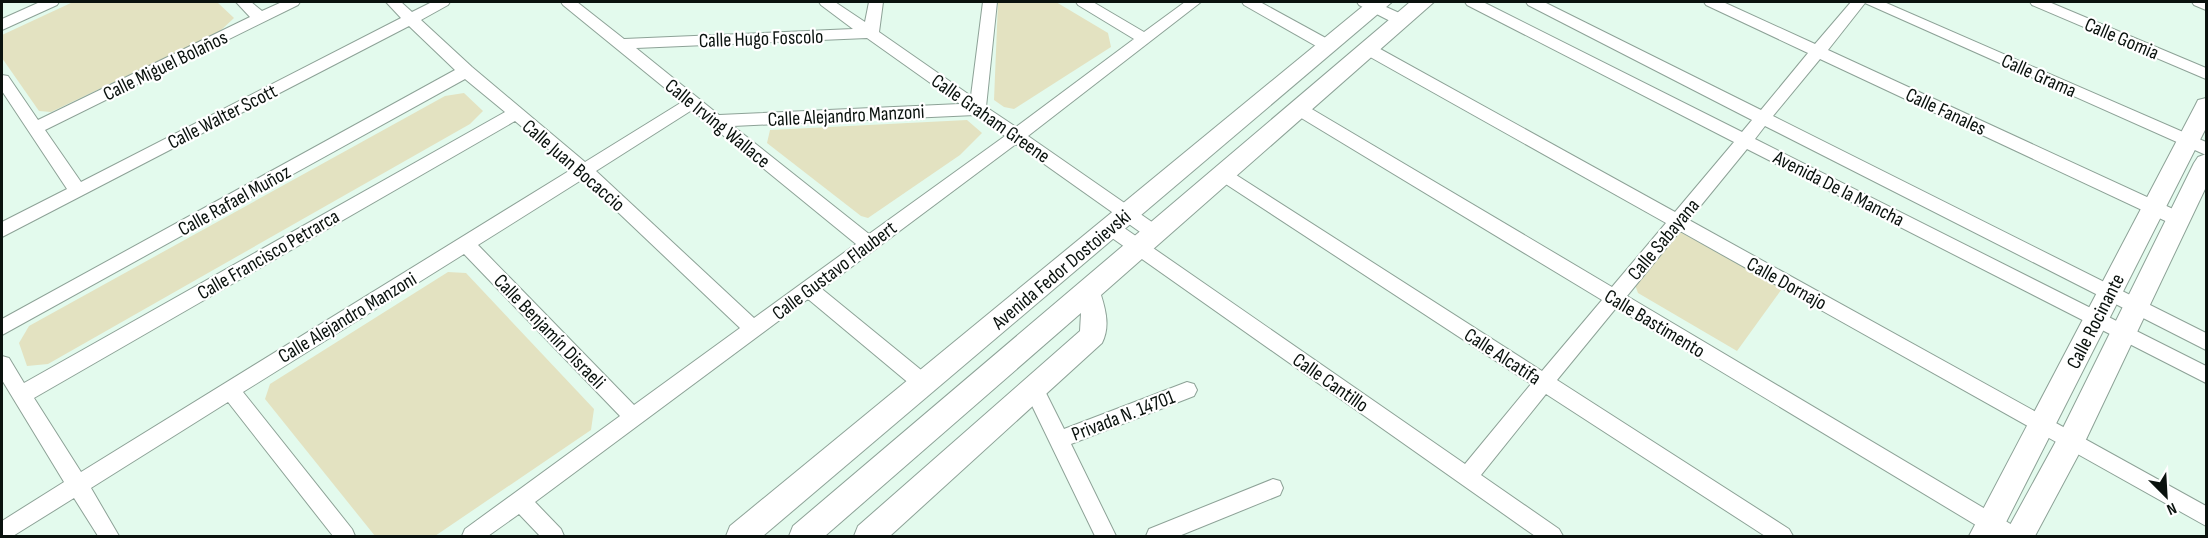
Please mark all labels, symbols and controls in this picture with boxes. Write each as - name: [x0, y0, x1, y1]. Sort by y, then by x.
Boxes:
- street label: Calle Gomia: [2081, 13, 2162, 65]
- street label: Calle Miguel Bolaños: [99, 25, 231, 106]
- street label: Calle Hugo Foscolo: [698, 25, 824, 53]
- street label: Calle Grama: [1997, 49, 2080, 103]
- street label: Calle Graham Greene: [927, 69, 1054, 169]
- street label: Calle Irving Wallace: [660, 74, 775, 173]
- street label: Calle Walter Scott: [164, 79, 281, 155]
- street label: Calle Fanales: [1902, 83, 1990, 141]
- street label: Calle Alejandro Manzoni: [767, 100, 925, 132]
- street label: Calle Juan Bocaccio: [517, 115, 630, 217]
- street label: Avenida De la Mancha: [1768, 145, 1908, 232]
- street label: Calle Rafael Muñoz: [174, 160, 295, 242]
- street label: Calle Sabayana: [1623, 194, 1705, 285]
- street label: Calle Francisco Petrarca: [193, 205, 344, 305]
- street label: Avenida Fedor Dostoievski: [987, 205, 1136, 335]
- street label: Calle Gustavo Flaubert: [768, 216, 902, 325]
- street label: Calle Dornajo: [1742, 252, 1831, 316]
- street label: Calle Alejandro Manzoni: [274, 267, 421, 369]
- street label: Calle Benjamín Disraeli: [488, 269, 610, 394]
- street label: Calle Rocinante: [2062, 270, 2130, 373]
- street label: Calle Bastimento: [1600, 284, 1709, 363]
- street label: Calle Alcatifa: [1460, 323, 1545, 391]
- street label: Calle Cantillo: [1288, 348, 1373, 418]
- street label: Privada N. 14701: [1068, 385, 1178, 447]
- north arrow: [2136, 466, 2196, 526]
- text: N: [2164, 498, 2179, 519]

